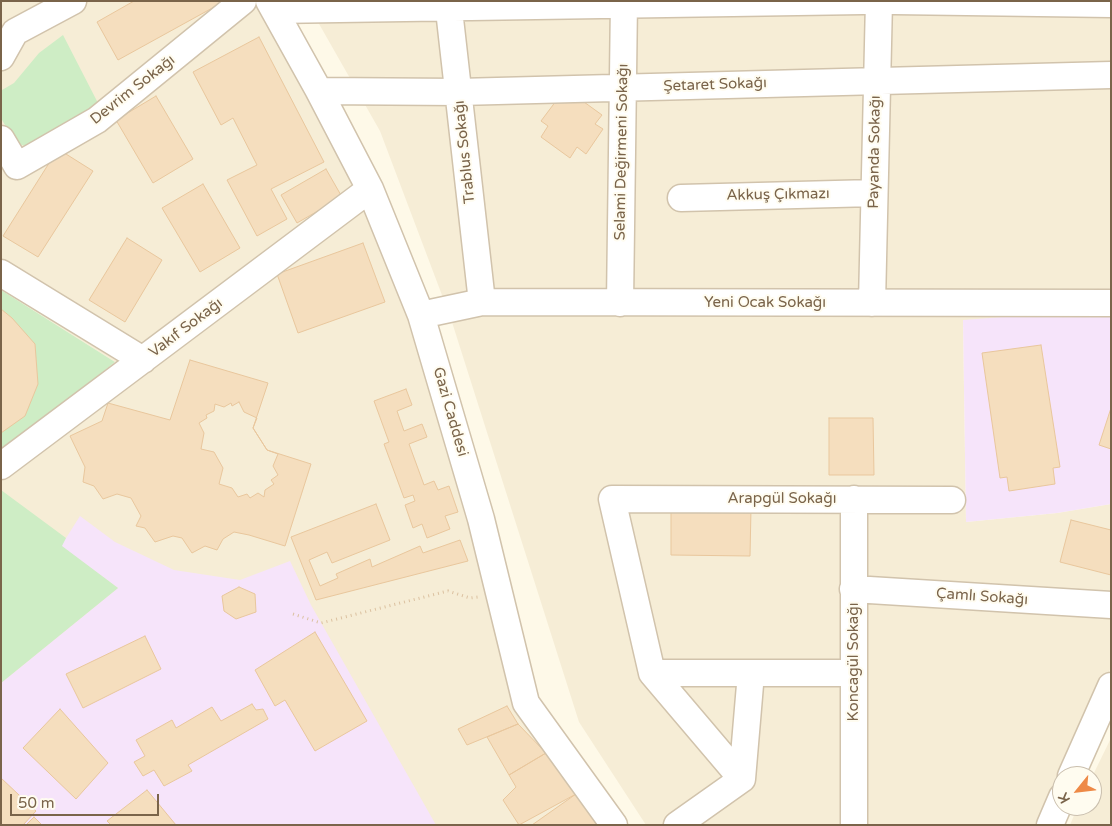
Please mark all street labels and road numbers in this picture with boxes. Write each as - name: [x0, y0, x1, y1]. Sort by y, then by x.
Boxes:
- street label: Devrim Sokağı: [87, 51, 179, 129]
- street label: Selami Değirmeni Sokağı: [611, 63, 633, 241]
- street label: Şetaret Sokağı: [663, 74, 767, 96]
- street label: Payanda Sokağı: [865, 95, 885, 209]
- street label: Trablus Sokağı: [451, 99, 479, 205]
- street label: Akkuş Çıkmazı: [726, 185, 830, 205]
- street label: Vakıf Sokağı: [146, 294, 226, 362]
- street label: Yeni Ocak Sokağı: [704, 294, 826, 312]
- street label: Gazi Caddesi: [429, 365, 471, 459]
- street label: Arapgül Sokağı: [728, 490, 836, 508]
- street label: Çamlı Sokağı: [935, 585, 1029, 609]
- street label: Koncagül Sokağı: [845, 603, 863, 721]

